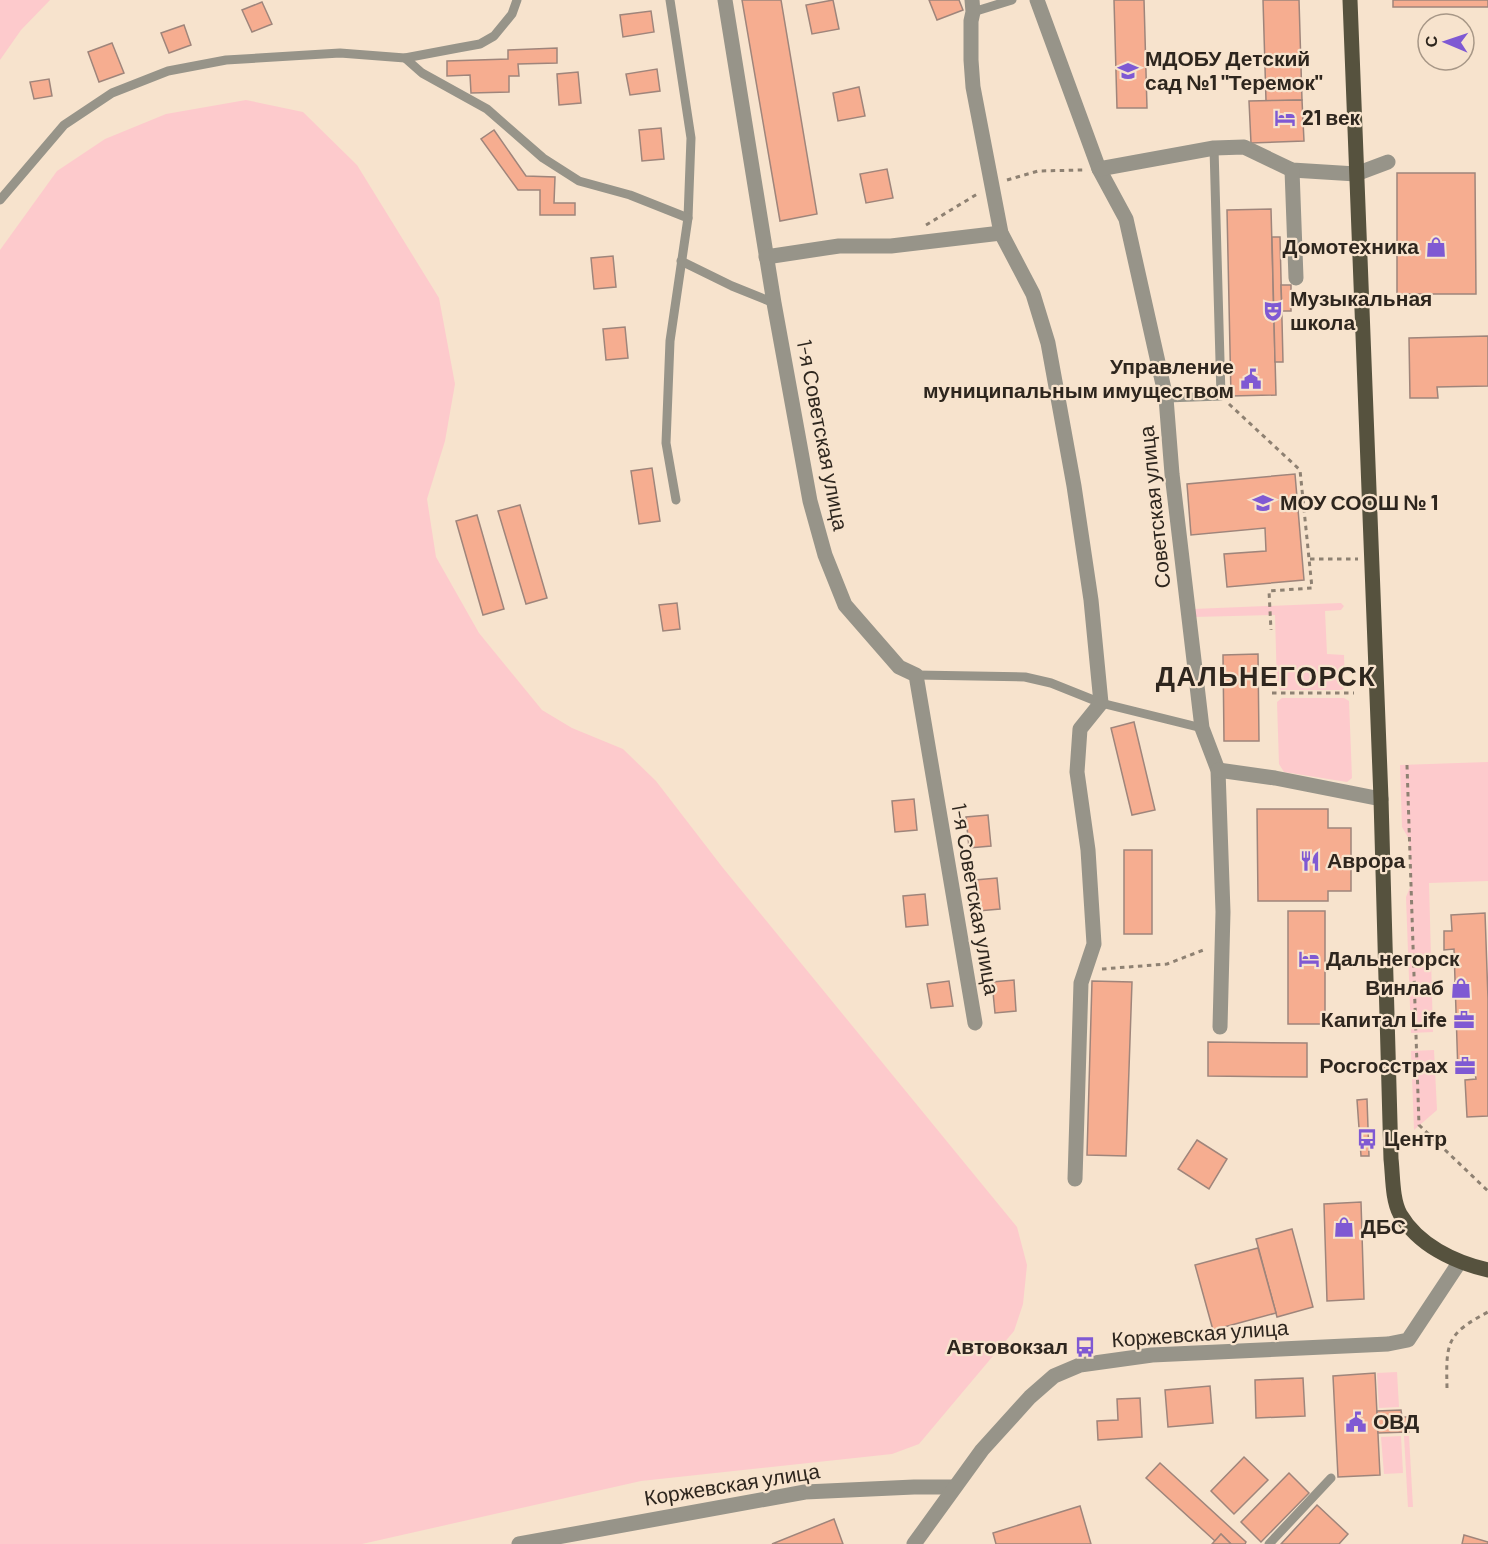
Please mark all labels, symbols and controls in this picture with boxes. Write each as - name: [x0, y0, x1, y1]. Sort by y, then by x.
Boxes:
- north arrow: [1416, 12, 1476, 72]
- text: С: [1421, 35, 1440, 48]
- place label: МДОБУ Детский сад №1 "Теремок": [1145, 45, 1323, 94]
- school or university icon: МДОБУ Детский сад №1 "Теремок": [1116, 59, 1140, 83]
- place label: 21 век: [1302, 104, 1361, 129]
- hotel icon: 21 век: [1273, 106, 1297, 130]
- place label: Домотехника: [1283, 233, 1419, 258]
- shop icon: Домотехника: [1424, 235, 1448, 259]
- place label: Музыкальная школа: [1290, 285, 1432, 334]
- theatre icon: Музыкальная школа: [1261, 299, 1285, 323]
- street label: 1-я Советская улица: [793, 337, 854, 533]
- place label: Управление муниципальным имуществом: [923, 353, 1234, 402]
- public building icon: Управление муниципальным имуществом: [1239, 367, 1263, 391]
- street label: Советская улица: [1133, 424, 1174, 590]
- place label: МОУ СООШ № 1: [1280, 489, 1438, 514]
- school or university icon: МОУ СООШ № 1: [1251, 491, 1275, 515]
- district label: ДАЛЬНЕГОРСК: [1156, 659, 1376, 692]
- street label: 1-я Советская улица: [947, 801, 1006, 997]
- place label: Аврора: [1327, 847, 1406, 872]
- restaurant icon: Аврора: [1298, 849, 1322, 873]
- place label: Дальнегорск: [1326, 945, 1460, 970]
- hotel icon: Дальнегорск: [1297, 947, 1321, 971]
- place label: Винлаб: [1365, 974, 1444, 999]
- shop icon: Винлаб: [1449, 976, 1473, 1000]
- place label: Капитал Life: [1321, 1006, 1447, 1031]
- office icon: Капитал Life: [1452, 1008, 1476, 1032]
- place label: Росгосстрах: [1319, 1052, 1448, 1077]
- office icon: Росгосстрах: [1453, 1054, 1477, 1078]
- place label: Центр: [1384, 1125, 1447, 1150]
- bus stop icon: Центр: [1355, 1127, 1379, 1151]
- place label: ДБС: [1361, 1213, 1406, 1238]
- shop icon: ДБС: [1332, 1215, 1356, 1239]
- street label: Коржевская улица: [1111, 1314, 1290, 1351]
- place label: Автовокзал: [946, 1333, 1068, 1358]
- bus stop icon: Автовокзал: [1073, 1335, 1097, 1359]
- place label: ОВД: [1373, 1408, 1419, 1433]
- public building icon: ОВД: [1344, 1410, 1368, 1434]
- street label: Коржевская улица: [642, 1457, 822, 1510]

